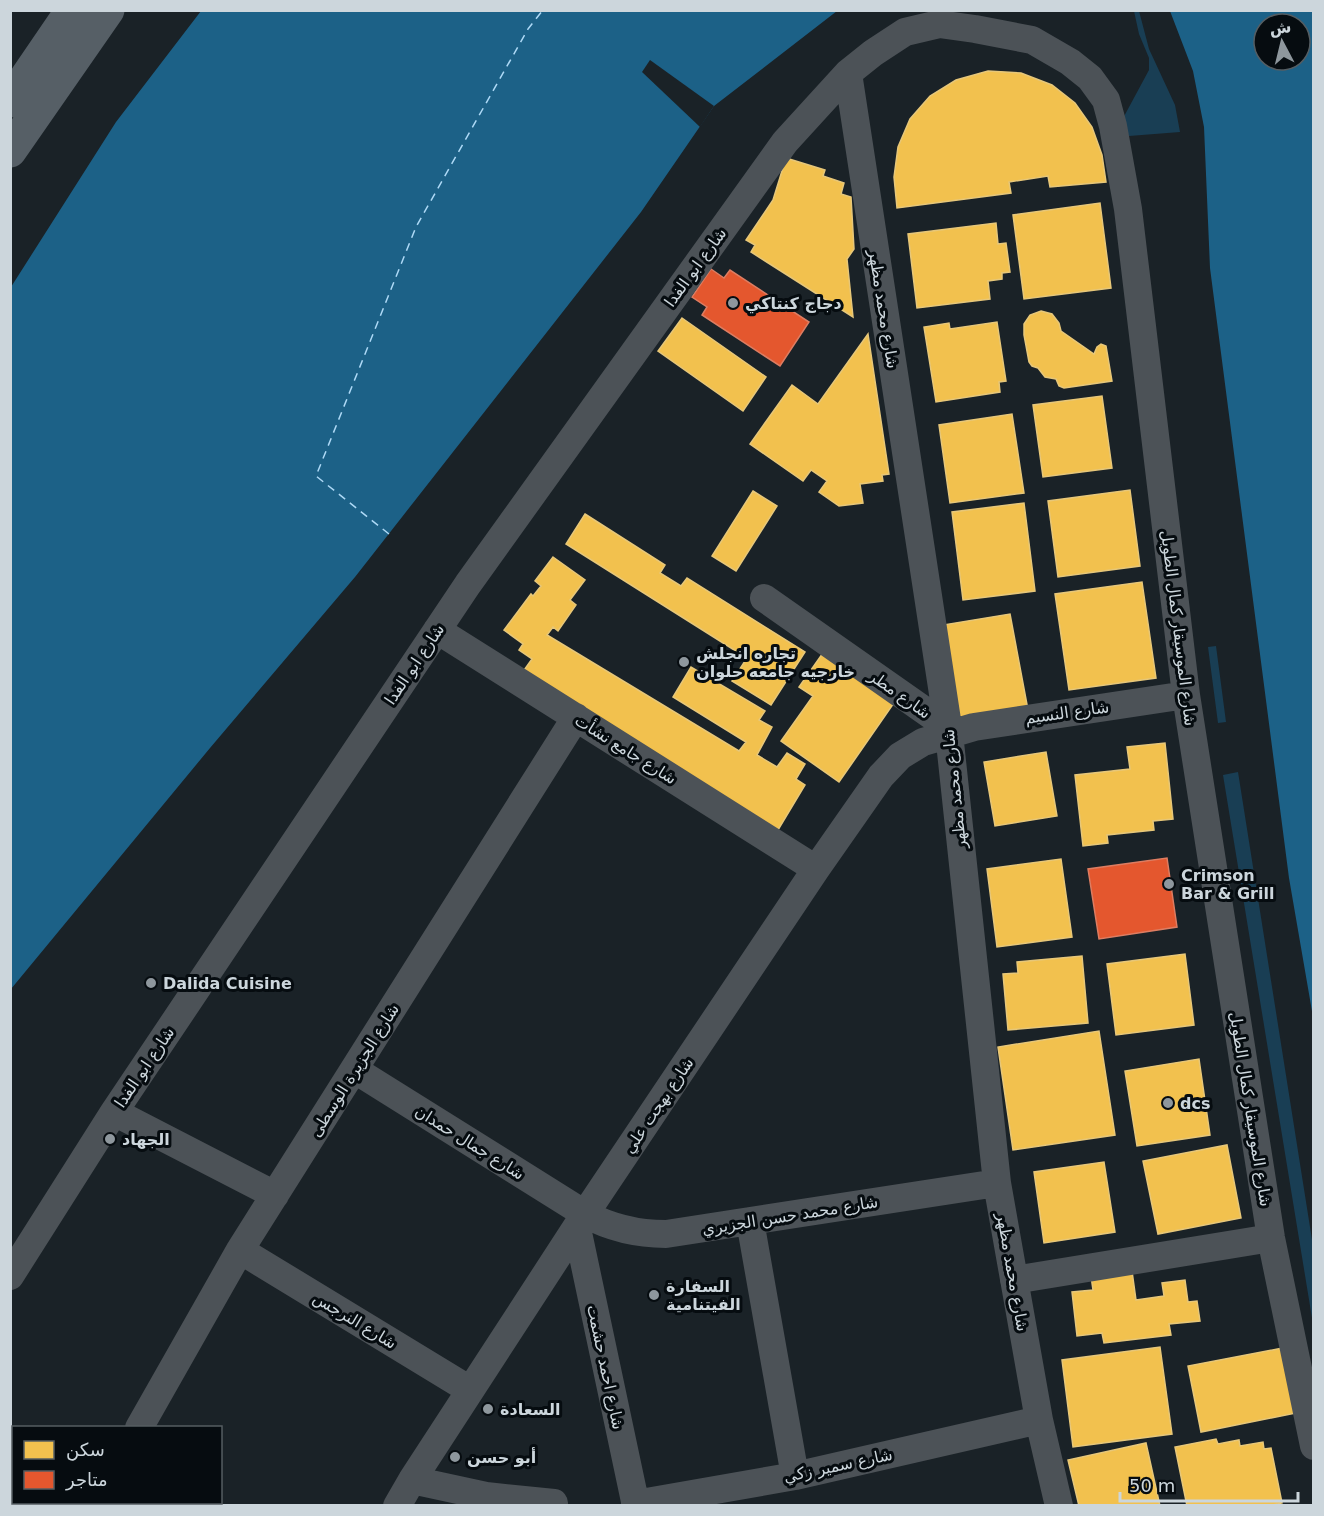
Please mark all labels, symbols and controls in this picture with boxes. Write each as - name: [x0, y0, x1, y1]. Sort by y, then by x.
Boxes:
- north arrow: [1252, 12, 1312, 72]
- text: ش: [1268, 17, 1292, 38]
- street label: شارع ابو الفدا: [660, 224, 731, 311]
- street label: شارع محمد مظهر: [864, 247, 902, 370]
- place label: دجاج كنتاكي: [745, 294, 842, 314]
- marker: دجاج كنتاكي: [726, 296, 740, 310]
- street label: شارع الموسيقار كمال الطويل: [1156, 529, 1200, 727]
- street label: شارع ابو الفدا: [380, 620, 449, 709]
- place label: تجاره انجلش خارجيه جامعه حلوان: [696, 644, 855, 681]
- marker: تجاره انجلش خارجيه جامعه حلوان: [677, 655, 691, 669]
- street label: شارع مطر: [864, 666, 934, 723]
- street label: شارع النسيم: [1024, 697, 1110, 729]
- street label: شارع جامع نشأت: [571, 709, 681, 789]
- street label: شارع محمد مظهر: [939, 728, 971, 851]
- place label: Crimson Bar & Grill: [1181, 866, 1274, 903]
- marker: Crimson Bar & Grill: [1162, 877, 1176, 891]
- place label: Dalida Cuisine: [163, 974, 292, 993]
- marker: Dalida Cuisine: [144, 976, 158, 990]
- street label: شارع الجزيرة الوسطى: [306, 1000, 404, 1141]
- street label: شارع الموسيقار كمال الطويل: [1225, 1010, 1275, 1208]
- street label: شارع ابو الفدا: [110, 1023, 179, 1112]
- street label: شارع بهجت علي: [619, 1054, 698, 1157]
- place label: dcs: [1180, 1094, 1210, 1113]
- marker: dcs: [1161, 1096, 1175, 1110]
- street label: شارع جمال حمدان: [411, 1101, 528, 1184]
- place label: الجهاد: [122, 1130, 170, 1149]
- marker: الجهاد: [103, 1132, 117, 1146]
- street label: شارع محمد حسن الجزيري: [701, 1192, 880, 1240]
- street label: شارع محمد مظهر: [992, 1210, 1032, 1333]
- place label: السفارة الفيتنامية: [666, 1277, 741, 1314]
- street label: شارع النرجس: [309, 1288, 400, 1354]
- marker: السفارة الفيتنامية: [647, 1288, 661, 1302]
- street label: شارع احمد حشمت: [582, 1303, 628, 1431]
- place label: السعادة: [500, 1400, 560, 1419]
- marker: السعادة: [481, 1402, 495, 1416]
- legend: [12, 1426, 222, 1504]
- text: سكن: [66, 1439, 105, 1461]
- street label: شارع سمير زكي: [782, 1445, 894, 1487]
- place label: أبو حسن: [467, 1447, 536, 1467]
- marker: أبو حسن: [448, 1450, 462, 1464]
- scale bar: [1120, 1465, 1298, 1503]
- text: متاجر: [65, 1469, 108, 1491]
- text: 50 m: [1129, 1475, 1175, 1496]

